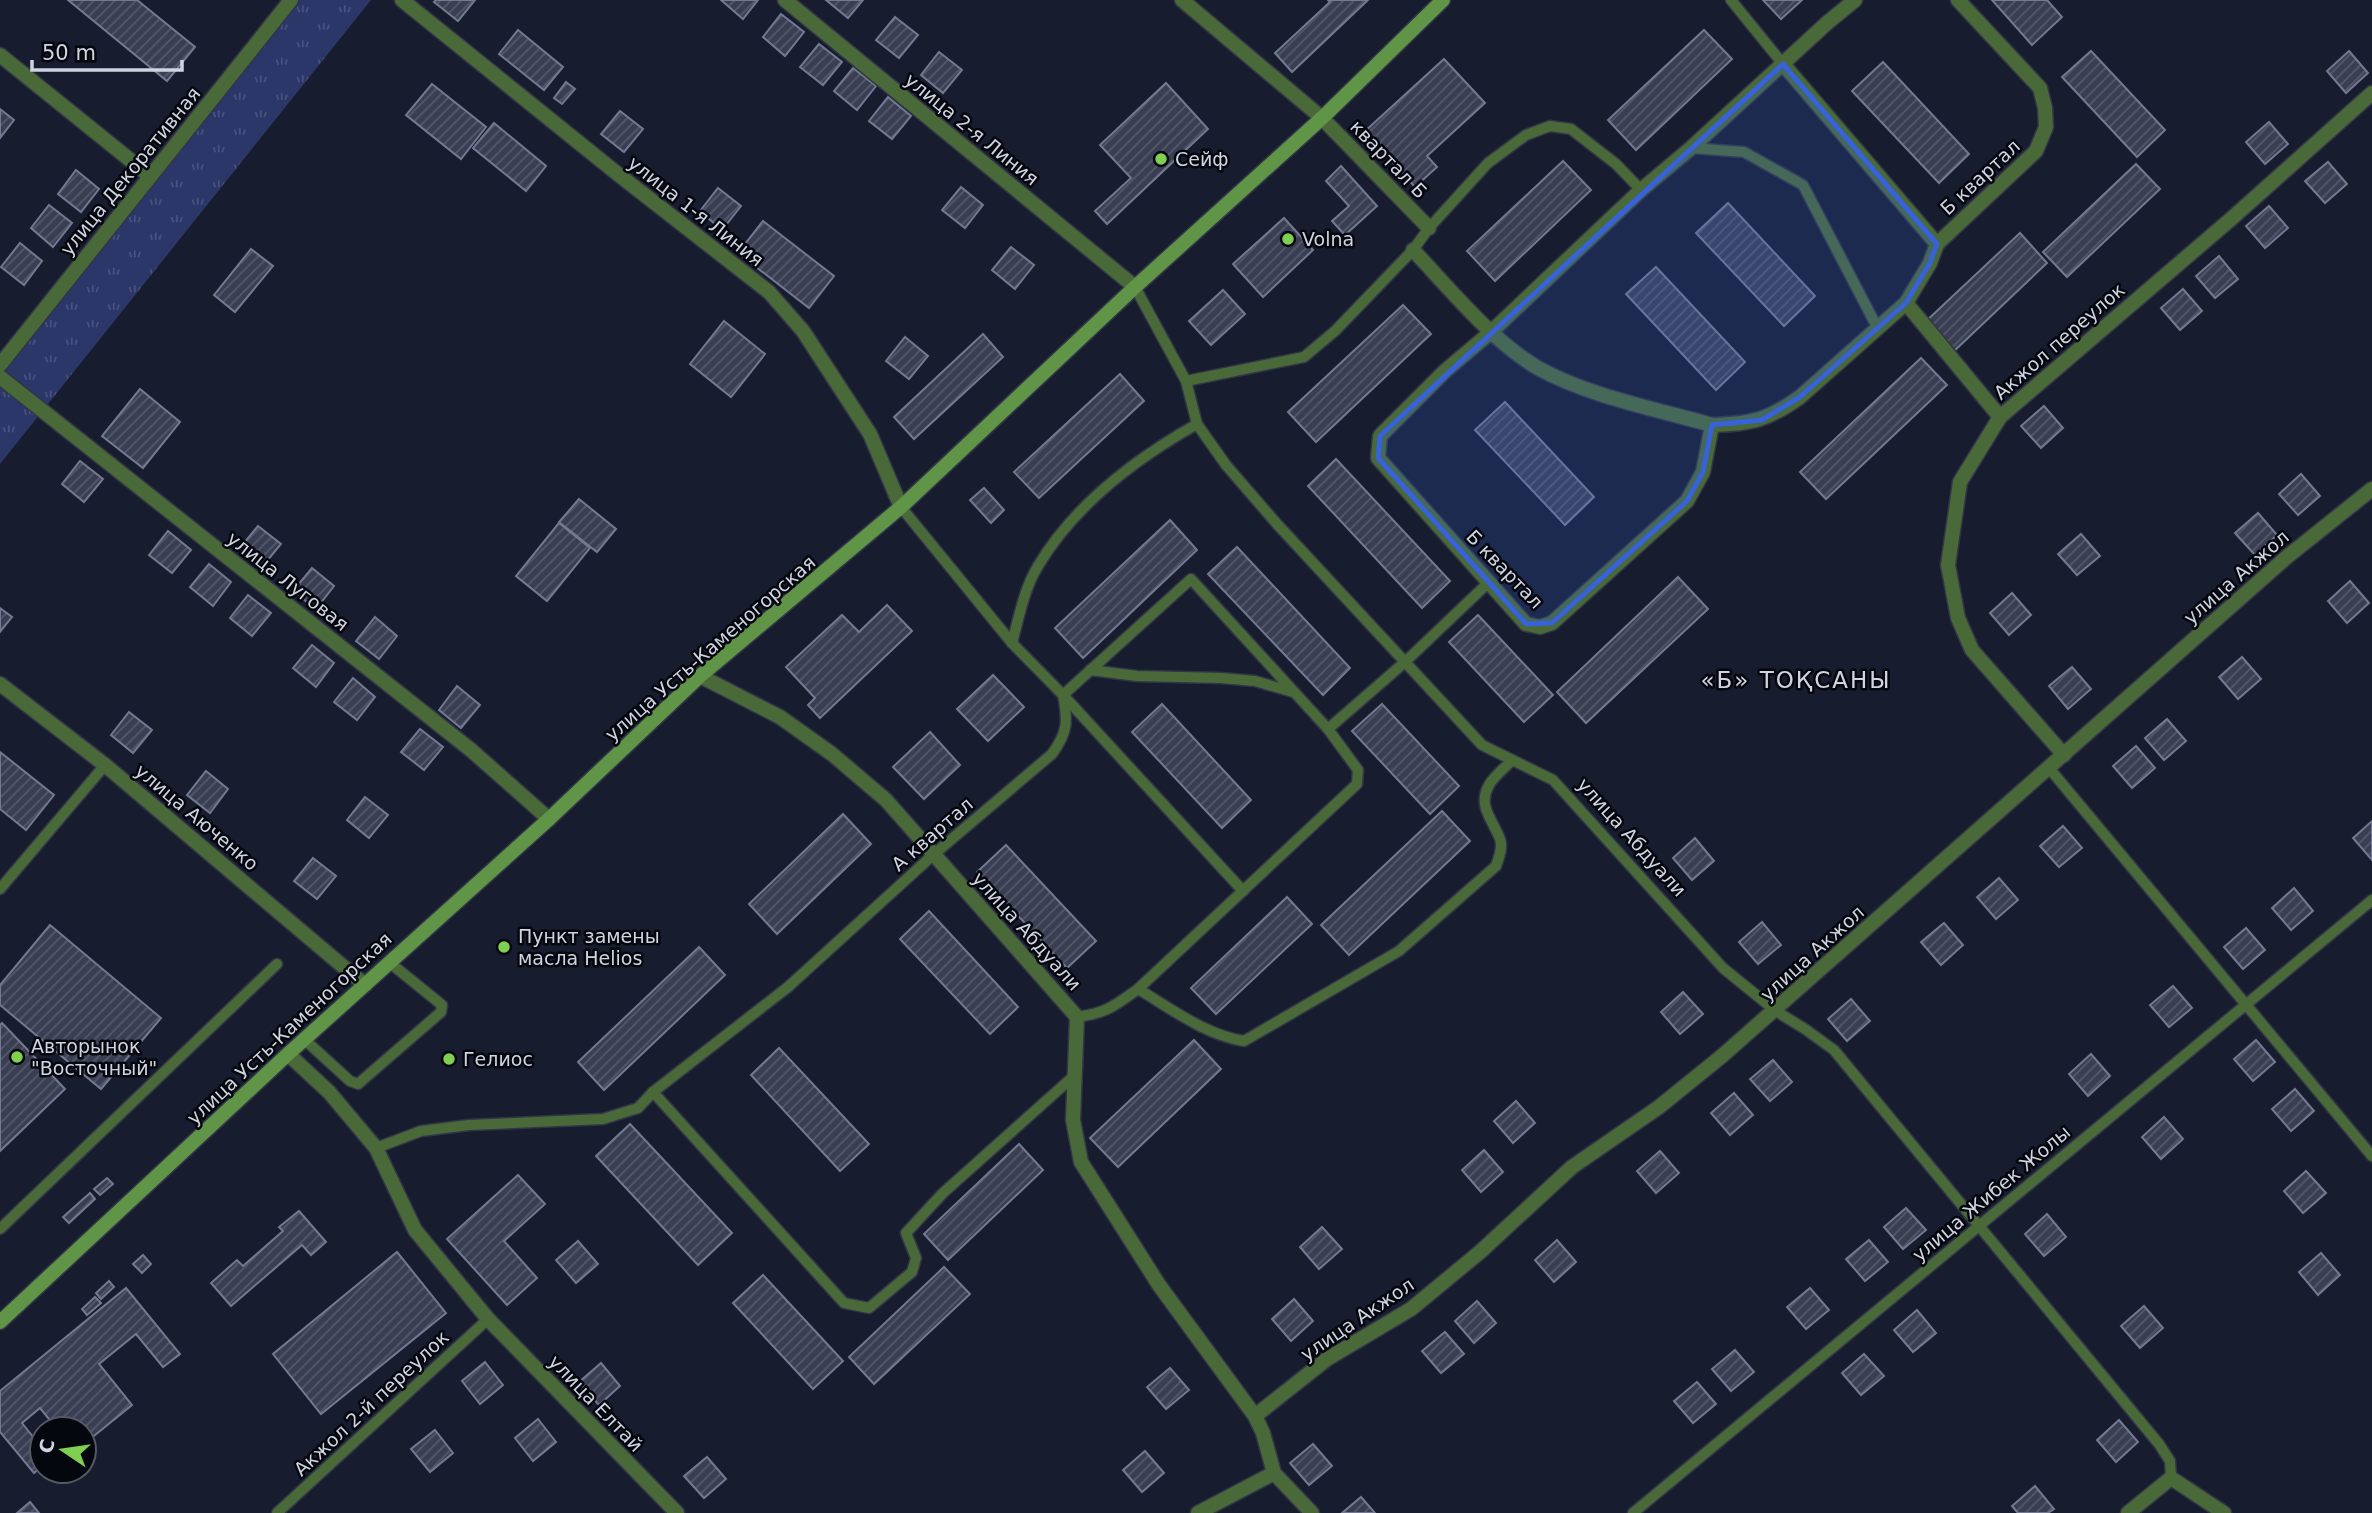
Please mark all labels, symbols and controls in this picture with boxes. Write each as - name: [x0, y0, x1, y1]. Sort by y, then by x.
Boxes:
- scale bar: [32, 28, 182, 72]
- text: 50 m: [42, 41, 96, 65]
- street label: улица 2-я Линия: [901, 68, 1043, 190]
- street label: улица Декоративная: [55, 83, 205, 259]
- street label: квартал Б: [1346, 115, 1432, 203]
- street label: Б квартал: [1936, 135, 2024, 219]
- place label: Сейф: [1175, 148, 1229, 170]
- street label: улица 1-я Линия: [624, 151, 768, 271]
- marker: Сейф: [1153, 151, 1169, 167]
- place label: Volna: [1302, 228, 1354, 250]
- marker: Volna: [1280, 231, 1296, 247]
- street label: Акжол переулок: [1989, 278, 2129, 404]
- street label: Б квартал: [1462, 525, 1548, 613]
- street label: улица Акжол: [2179, 525, 2293, 629]
- street label: улица Луговая: [223, 527, 353, 635]
- street label: улица Усть-Каменогорская: [600, 551, 820, 745]
- district label: «Б» ТОҚСАНЫ: [1700, 667, 1892, 693]
- street label: улица Аюченко: [131, 759, 263, 875]
- street label: улица Абдуали: [1573, 773, 1691, 901]
- street label: А квартал: [887, 793, 977, 875]
- street label: улица Абдуали: [968, 867, 1086, 995]
- street label: улица Акжол: [1756, 901, 1868, 1005]
- place label: Пункт замены масла Helios: [518, 925, 660, 969]
- street label: улица Усть-Каменогорская: [182, 927, 396, 1129]
- marker: Пункт замены масла Helios: [496, 939, 512, 955]
- place label: Авторынок "Восточный": [31, 1035, 157, 1079]
- place label: Гелиос: [463, 1048, 533, 1070]
- marker: Авторынок "Восточный": [9, 1049, 25, 1065]
- marker: Гелиос: [441, 1051, 457, 1067]
- street label: улица Жибек Жолы: [1908, 1121, 2074, 1265]
- street label: улица Акжол: [1296, 1273, 1418, 1365]
- street label: Акжол 2-й переулок: [289, 1326, 453, 1480]
- street label: улица Елтай: [544, 1350, 648, 1456]
- north arrow: [28, 1415, 98, 1485]
- text: С: [34, 1437, 59, 1455]

